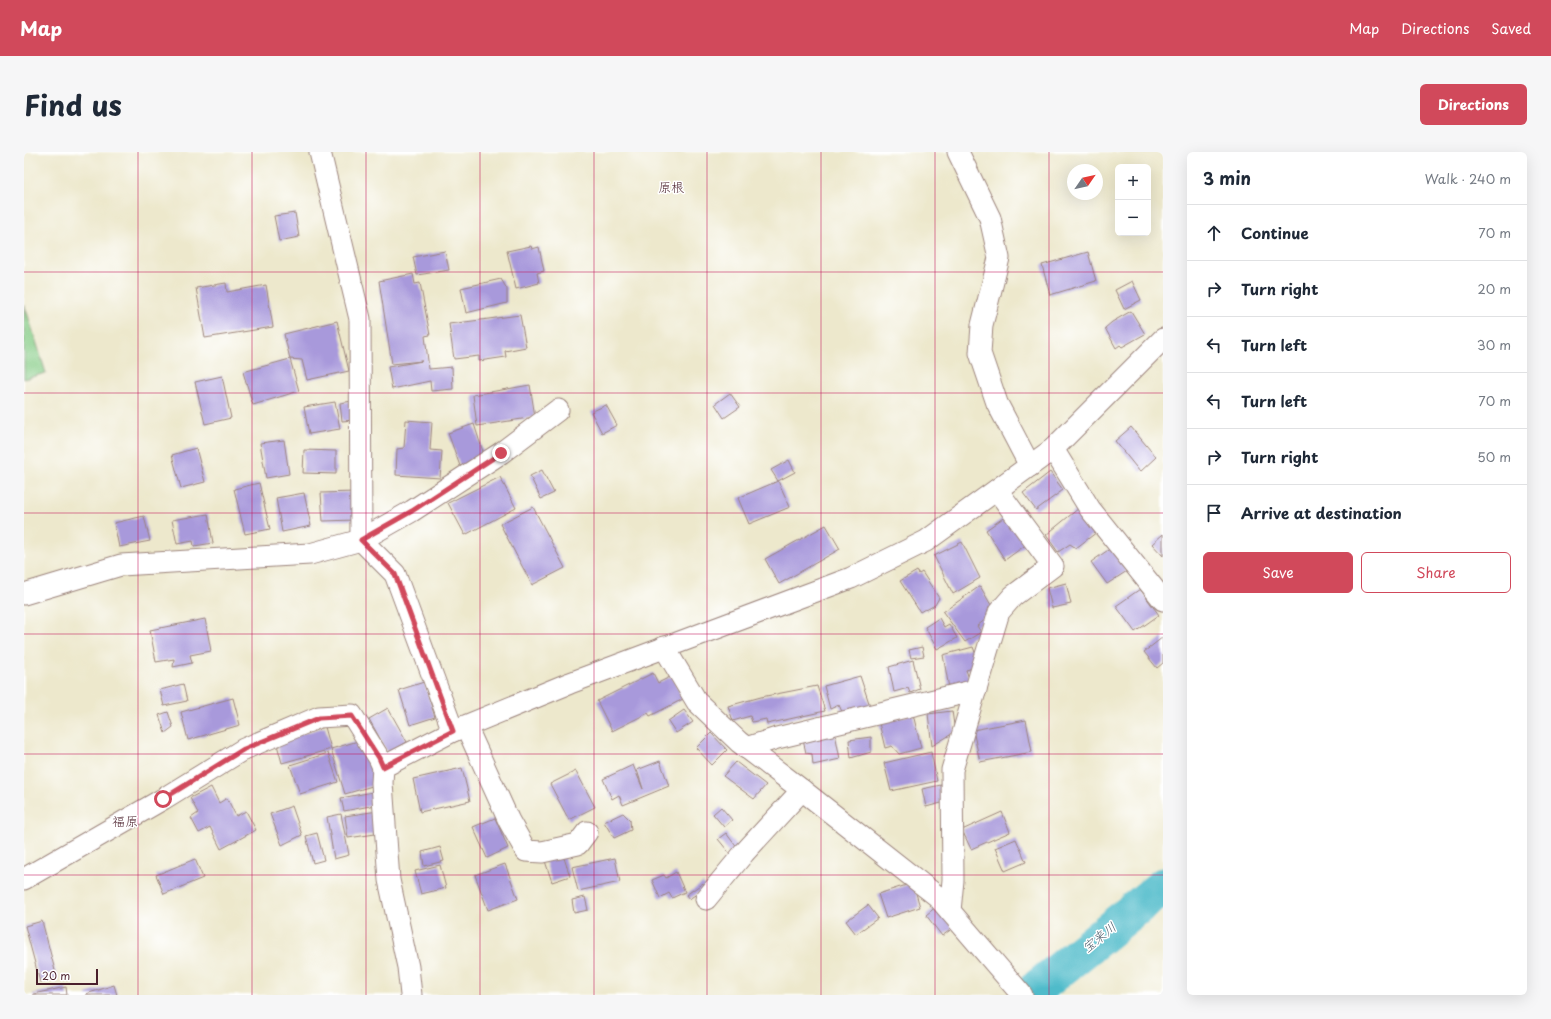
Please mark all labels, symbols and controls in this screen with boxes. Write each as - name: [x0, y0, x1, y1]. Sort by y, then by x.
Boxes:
- text: Map: [20, 14, 62, 42]
- text: Map: [1349, 18, 1379, 39]
- text: Directions: [1401, 18, 1469, 39]
- text: Saved: [1491, 18, 1531, 39]
- text: Find us: [24, 83, 122, 126]
- button: Directions: [1420, 84, 1527, 125]
- north arrow: [1067, 164, 1103, 200]
- map controls: [1115, 164, 1151, 236]
- button: +: [1115, 164, 1151, 200]
- text: 3 min: [1203, 165, 1251, 191]
- text: Walk · 240 m: [1425, 169, 1511, 188]
- district label: 原根: [658, 177, 684, 196]
- button: −: [1115, 200, 1151, 236]
- text: Continue: [1241, 221, 1309, 244]
- icon: ahead: [1203, 222, 1225, 244]
- text: 70 m: [1478, 223, 1511, 242]
- text: Turn right: [1241, 277, 1318, 300]
- icon: right: [1203, 278, 1225, 300]
- text: 20 m: [1477, 279, 1511, 298]
- text: Turn left: [1241, 333, 1307, 356]
- icon: left: [1203, 334, 1225, 356]
- text: 30 m: [1477, 335, 1511, 354]
- text: Turn left: [1241, 389, 1307, 412]
- icon: left: [1203, 390, 1225, 412]
- text: 70 m: [1478, 391, 1511, 410]
- route end: [492, 444, 510, 462]
- text: Turn right: [1241, 445, 1318, 468]
- icon: right: [1203, 446, 1225, 468]
- text: 50 m: [1477, 447, 1511, 466]
- text: Arrive at destination: [1241, 501, 1402, 524]
- icon: arrive: [1203, 502, 1225, 524]
- button: Save: [1203, 552, 1353, 593]
- button: Share: [1361, 552, 1511, 593]
- route start: [154, 790, 172, 808]
- district label: 福原: [112, 811, 138, 830]
- water label: 宝来川: [1078, 917, 1120, 956]
- scale bar: [36, 967, 98, 986]
- text: 20 m: [42, 967, 70, 984]

